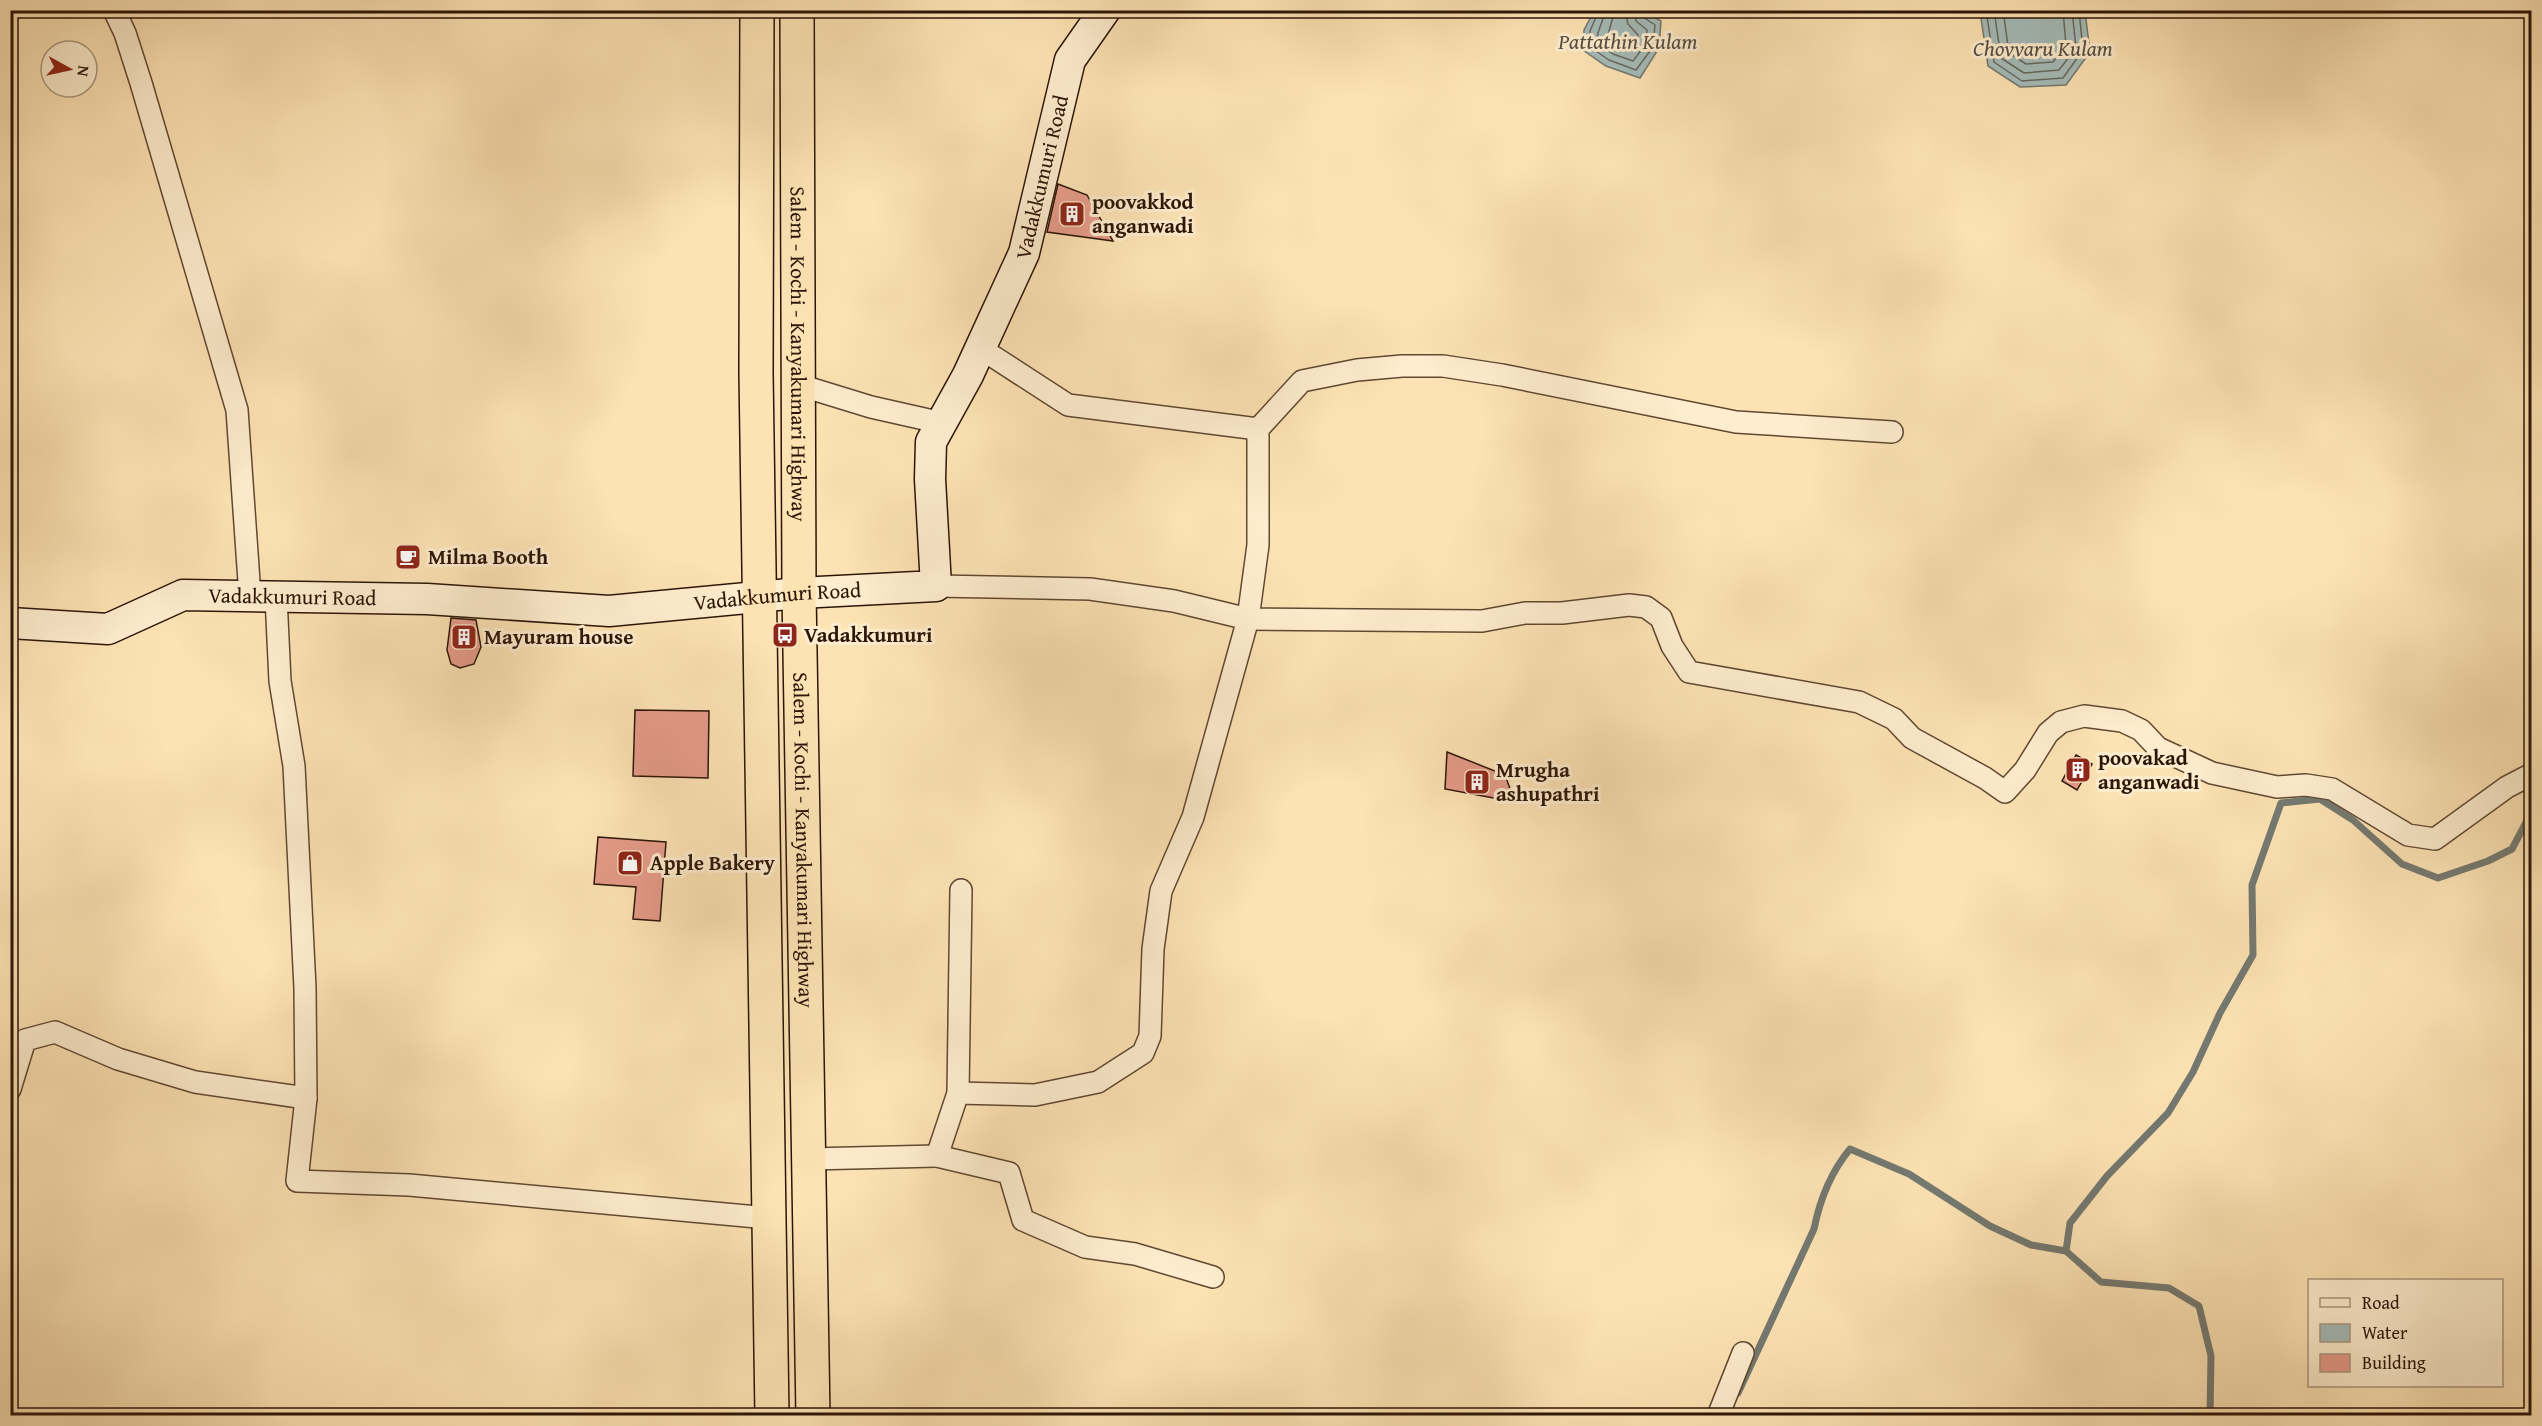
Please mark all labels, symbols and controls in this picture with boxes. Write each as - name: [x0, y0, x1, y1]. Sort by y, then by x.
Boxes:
- water label: Pattathin Kulam: [1557, 25, 1698, 57]
- water label: Chovvaru Kulam: [1973, 32, 2113, 64]
- north arrow: [39, 39, 99, 99]
- text: N: [71, 64, 96, 78]
- street label: Vadakkumuri Road: [1007, 91, 1076, 262]
- street label: Salem - Kochi - Kanyakumari Highway: [783, 186, 815, 522]
- place label: poovakkod anganwadi: [1092, 186, 1194, 241]
- building icon: poovakkod anganwadi: [1057, 199, 1087, 229]
- place label: Milma Booth: [428, 541, 549, 572]
- cafe icon: Milma Booth: [393, 542, 423, 572]
- street label: Vadakkumuri Road: [692, 574, 863, 618]
- street label: Vadakkumuri Road: [208, 579, 377, 613]
- place label: Vadakkumuri: [804, 619, 933, 650]
- bus stop icon: Vadakkumuri: [770, 620, 800, 650]
- place label: Mayuram house: [484, 621, 633, 652]
- building icon: Mayuram house: [449, 622, 479, 652]
- street label: Salem - Kochi - Kanyakumari Highway: [785, 672, 822, 1009]
- place label: poovakad anganwadi: [2098, 742, 2200, 797]
- place label: Mrugha ashupathri: [1496, 754, 1600, 809]
- building icon: poovakad anganwadi: [2063, 755, 2093, 785]
- building icon: Mrugha ashupathri: [1462, 767, 1492, 797]
- place label: Apple Bakery: [650, 847, 775, 878]
- shop icon: Apple Bakery: [615, 848, 645, 878]
- legend: [2308, 1279, 2503, 1387]
- text: Road: [2362, 1289, 2400, 1316]
- text: Water: [2362, 1319, 2408, 1346]
- text: Building: [2362, 1349, 2426, 1376]

